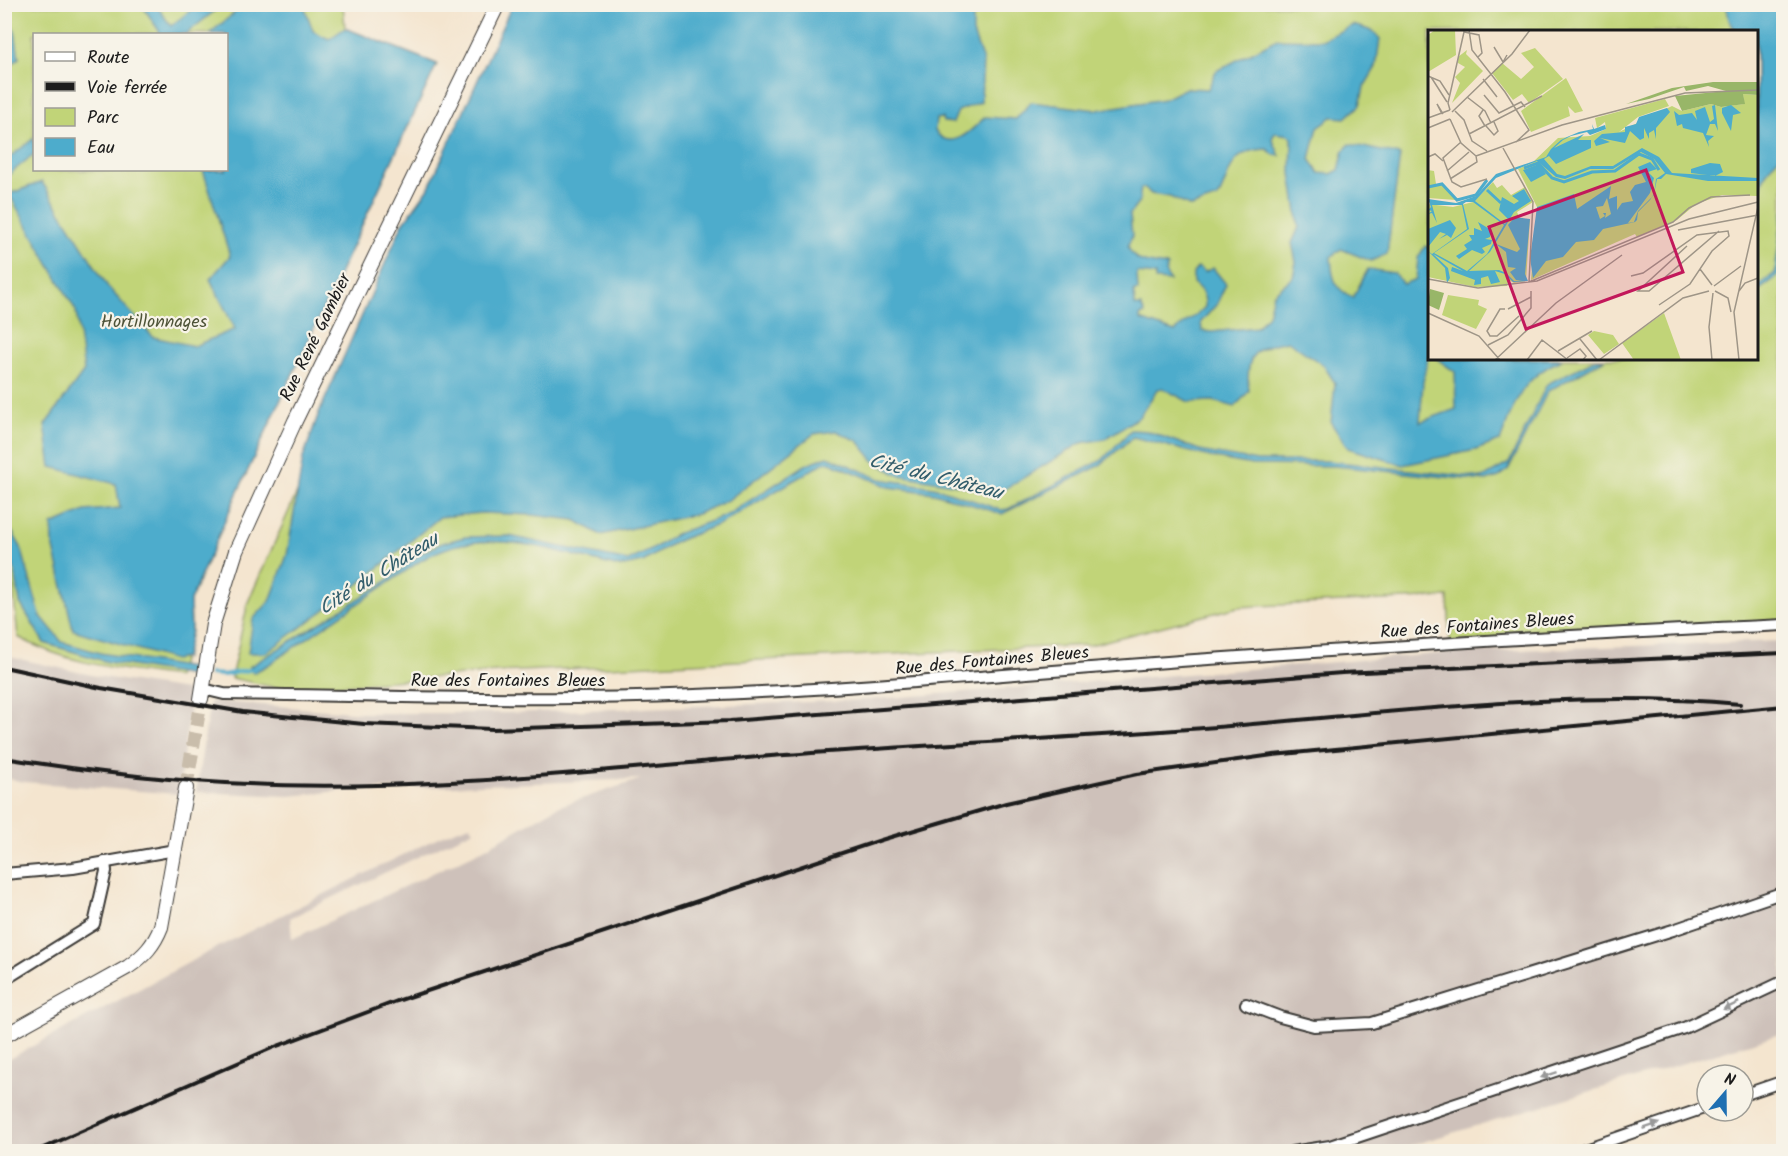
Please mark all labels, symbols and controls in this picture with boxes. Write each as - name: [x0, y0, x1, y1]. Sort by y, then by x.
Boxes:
- inset map: [1428, 30, 1758, 360]
- legend: [33, 33, 228, 171]
- text: Route: [87, 44, 129, 73]
- text: Voie ferrée: [87, 74, 167, 103]
- text: Parc: [87, 104, 119, 133]
- text: Eau: [87, 134, 115, 163]
- street label: Rue René Gambier: [273, 268, 360, 407]
- park label: Hortillonnages: [101, 308, 208, 337]
- water label: Cité du Château: [865, 446, 1008, 511]
- water label: Cité du Château: [313, 524, 448, 625]
- street label: Rue des Fontaines Bleues: [1379, 605, 1575, 648]
- street label: Rue des Fontaines Bleues: [894, 639, 1090, 684]
- street label: Rue des Fontaines Bleues: [411, 667, 605, 696]
- one-way arrow: [1722, 1002, 1739, 1011]
- north arrow: [1695, 1063, 1755, 1123]
- text: N: [1721, 1067, 1739, 1094]
- one-way arrow: [1539, 1071, 1557, 1081]
- one-way arrow: [1642, 1120, 1660, 1130]

